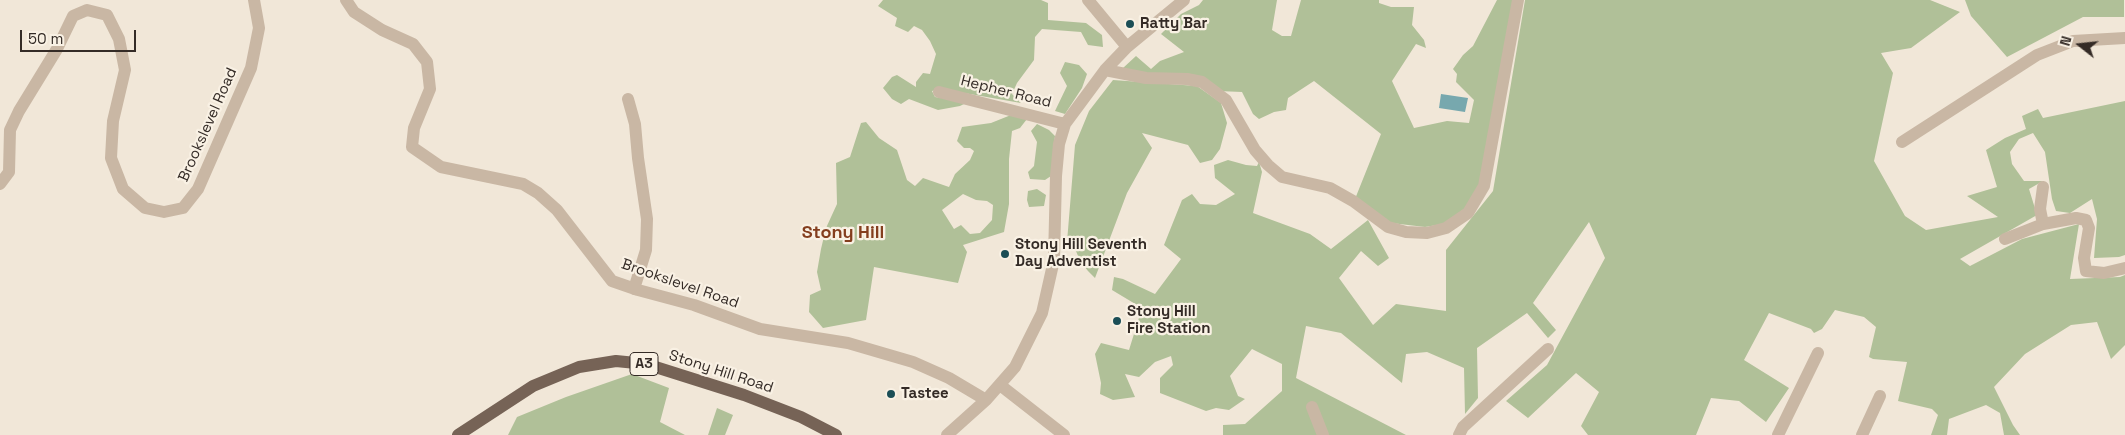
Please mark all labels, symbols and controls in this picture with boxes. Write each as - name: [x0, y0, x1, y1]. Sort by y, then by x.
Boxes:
- place label: Ratty Bar: [1140, 15, 1207, 33]
- marker: Ratty Bar: [1124, 18, 1136, 30]
- scale bar: [22, 20, 139, 52]
- north arrow: [2055, 20, 2105, 70]
- text: 50 m: [28, 29, 63, 48]
- text: N: [2056, 34, 2076, 48]
- street label: Brookslevel Road: [175, 65, 241, 185]
- street label: Hepher Road: [959, 72, 1053, 112]
- district label: Stony Hill: [802, 222, 884, 244]
- place label: Stony Hill Seventh Day Adventist: [1015, 236, 1147, 271]
- marker: Stony Hill Seventh Day Adventist: [999, 248, 1011, 260]
- street label: Brookslevel Road: [619, 255, 741, 313]
- place label: Stony Hill Fire Station: [1127, 303, 1210, 338]
- marker: Stony Hill Fire Station: [1111, 315, 1123, 327]
- street label: Stony Hill Road: [667, 347, 775, 397]
- road number: A3: [630, 352, 658, 376]
- place label: Tastee: [901, 385, 949, 403]
- marker: Tastee: [885, 388, 897, 400]

